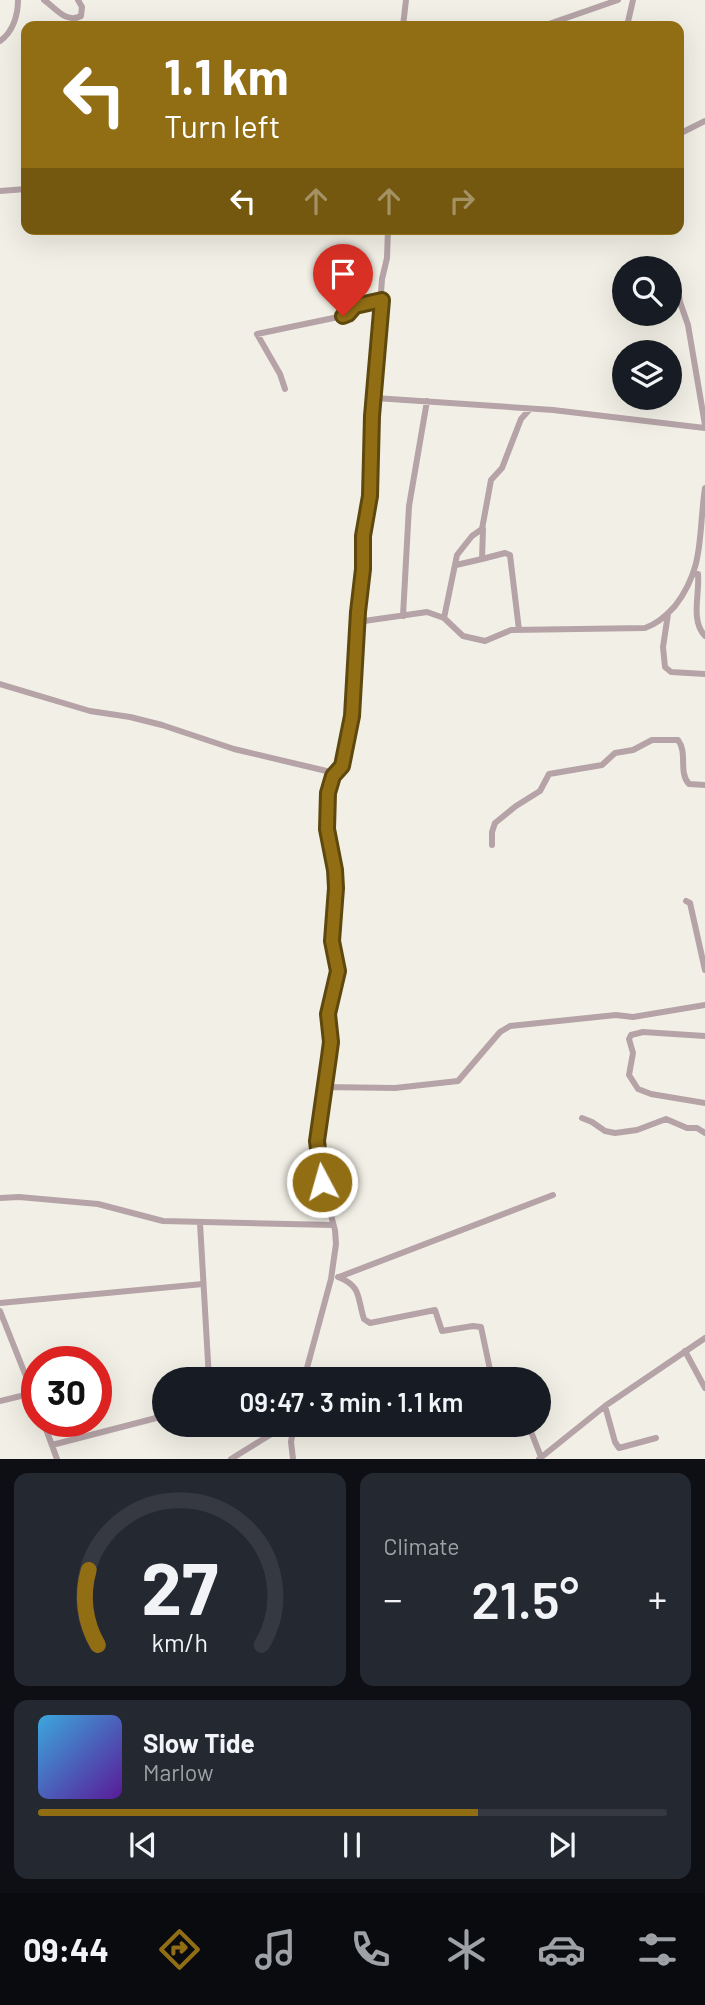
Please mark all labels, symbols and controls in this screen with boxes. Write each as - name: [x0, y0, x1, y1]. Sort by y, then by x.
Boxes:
- text: 1.1 km: [164, 46, 289, 105]
- icon: left: [49, 49, 140, 140]
- text: Turn left: [164, 106, 281, 144]
- icon: left: [224, 182, 262, 220]
- icon: ahead: [297, 182, 335, 220]
- icon: ahead: [370, 182, 408, 220]
- icon: right: [443, 182, 481, 220]
- pin: [313, 244, 373, 316]
- icon: arrive: [324, 255, 362, 293]
- map controls: [612, 256, 682, 410]
- button: search: [612, 256, 682, 326]
- button: layers: [612, 340, 682, 410]
- position arrow: [285, 1145, 359, 1219]
- speed limit sign: 30: [21, 1346, 112, 1437]
- text: 09:47 · 3 min · 1.1 km: [240, 1386, 463, 1417]
- text: Climate: [384, 1532, 460, 1560]
- text: 27: [141, 1543, 218, 1631]
- text: 21.5°: [471, 1567, 579, 1629]
- text: −: [384, 1575, 403, 1621]
- text: +: [648, 1575, 667, 1621]
- text: km/h: [151, 1627, 208, 1657]
- text: Slow Tide: [143, 1727, 255, 1758]
- text: Marlow: [143, 1758, 214, 1786]
- icon: previous: [124, 1826, 162, 1864]
- icon: pause: [333, 1826, 371, 1864]
- icon: next: [543, 1826, 581, 1864]
- icon: directions: [155, 1925, 204, 1974]
- icon: music: [251, 1925, 300, 1974]
- icon: phone: [346, 1925, 395, 1974]
- icon: climate: [442, 1925, 491, 1974]
- icon: car: [537, 1925, 586, 1974]
- icon: filters: [633, 1925, 682, 1974]
- text: 09:44: [23, 1930, 109, 1968]

